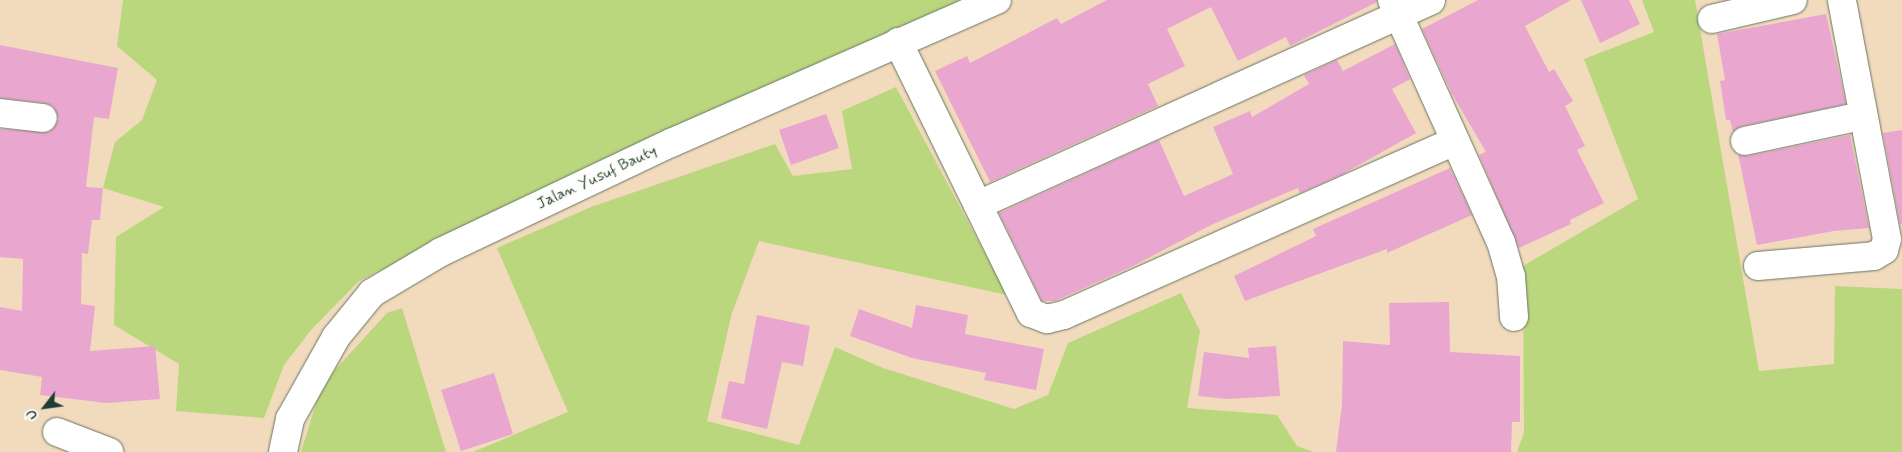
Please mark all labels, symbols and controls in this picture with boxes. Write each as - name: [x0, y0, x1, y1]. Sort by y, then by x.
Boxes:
- street label: Jalan Yusuf Bauty: [537, 143, 657, 213]
- north arrow: [20, 382, 70, 432]
- text: U: [22, 406, 42, 423]

